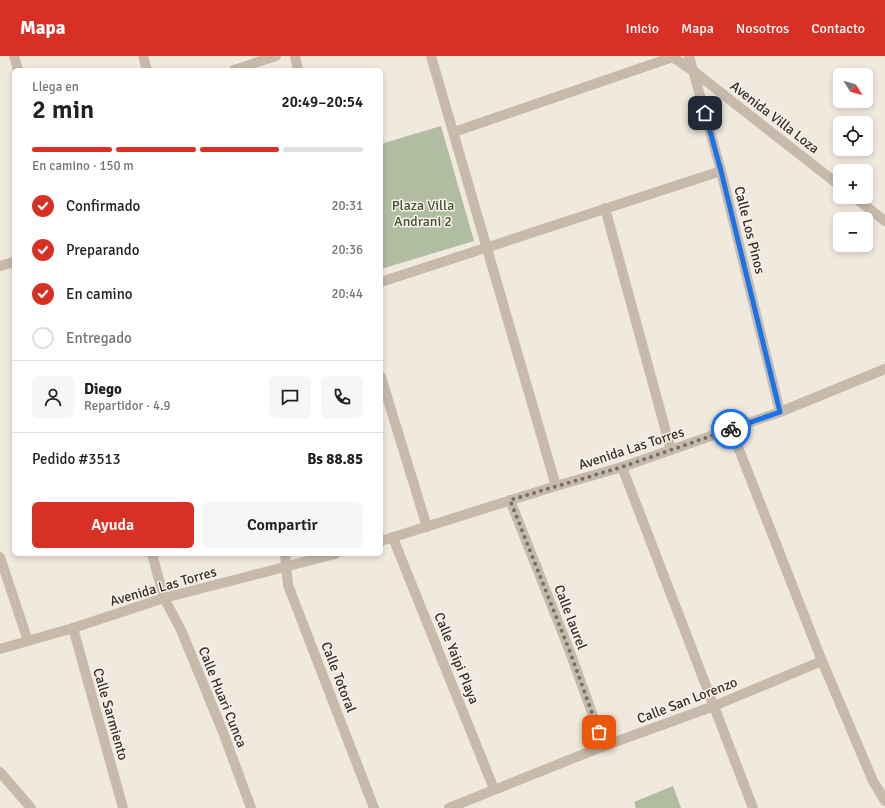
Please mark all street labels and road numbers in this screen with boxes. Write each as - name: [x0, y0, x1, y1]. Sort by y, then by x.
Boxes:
- street label: Avenida Villa Loza: [727, 77, 822, 157]
- street label: Calle Los Pinos: [730, 185, 769, 276]
- street label: Avenida Las Torres: [576, 423, 686, 474]
- street label: Avenida Las Torres: [108, 563, 218, 610]
- street label: Calle laurel: [550, 582, 591, 652]
- street label: Calle Yaipi Playa: [430, 610, 483, 707]
- street label: Calle Totoral: [317, 639, 360, 715]
- street label: Calle Huari Cunca: [195, 644, 251, 750]
- street label: Calle Sarmiento: [89, 666, 132, 762]
- street label: Calle San Lorenzo: [635, 674, 740, 727]

